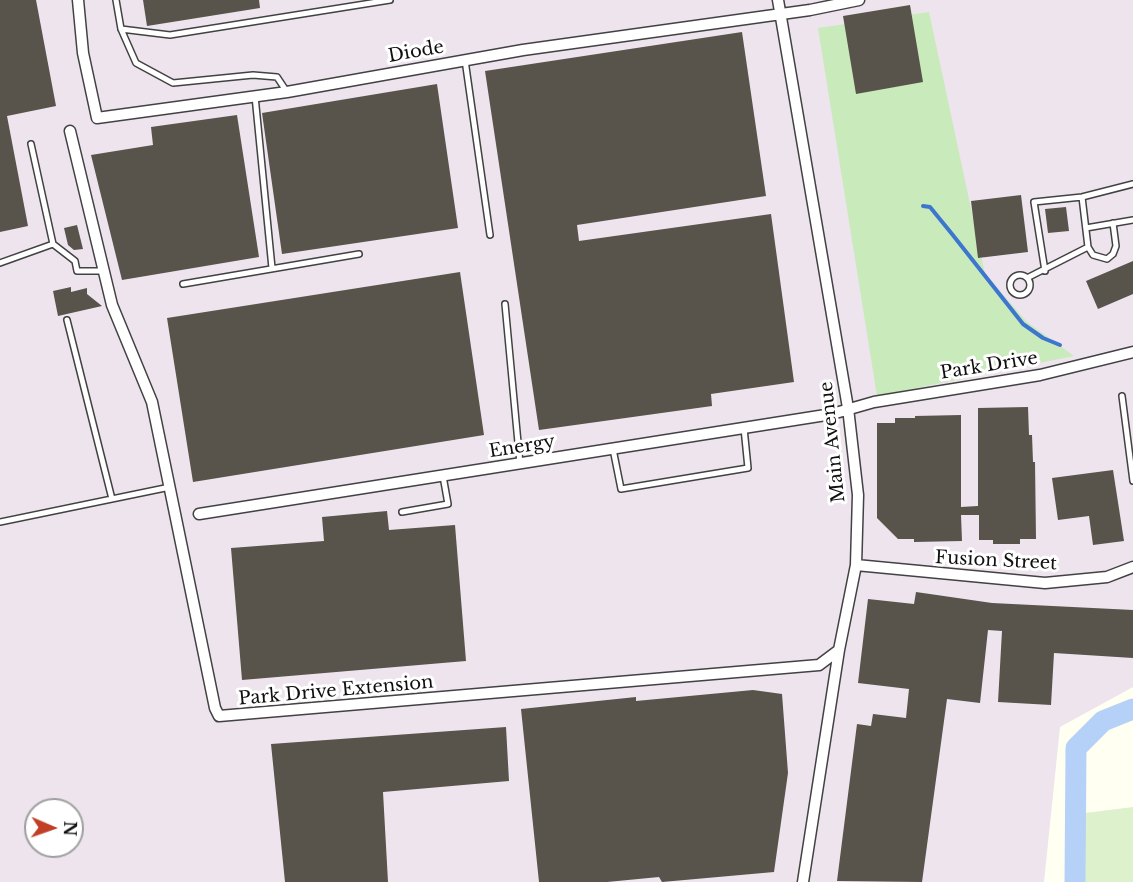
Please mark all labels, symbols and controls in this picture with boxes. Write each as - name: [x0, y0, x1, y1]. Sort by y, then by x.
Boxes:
- street label: Diode: [386, 36, 446, 68]
- street label: Park Drive: [939, 348, 1039, 384]
- street label: Main Avenue: [816, 380, 850, 504]
- street label: Energy: [487, 431, 557, 463]
- street label: Fusion Street: [935, 547, 1057, 575]
- street label: Park Drive Extension: [238, 672, 434, 710]
- north arrow: [24, 798, 84, 858]
- text: N: [60, 821, 80, 836]

